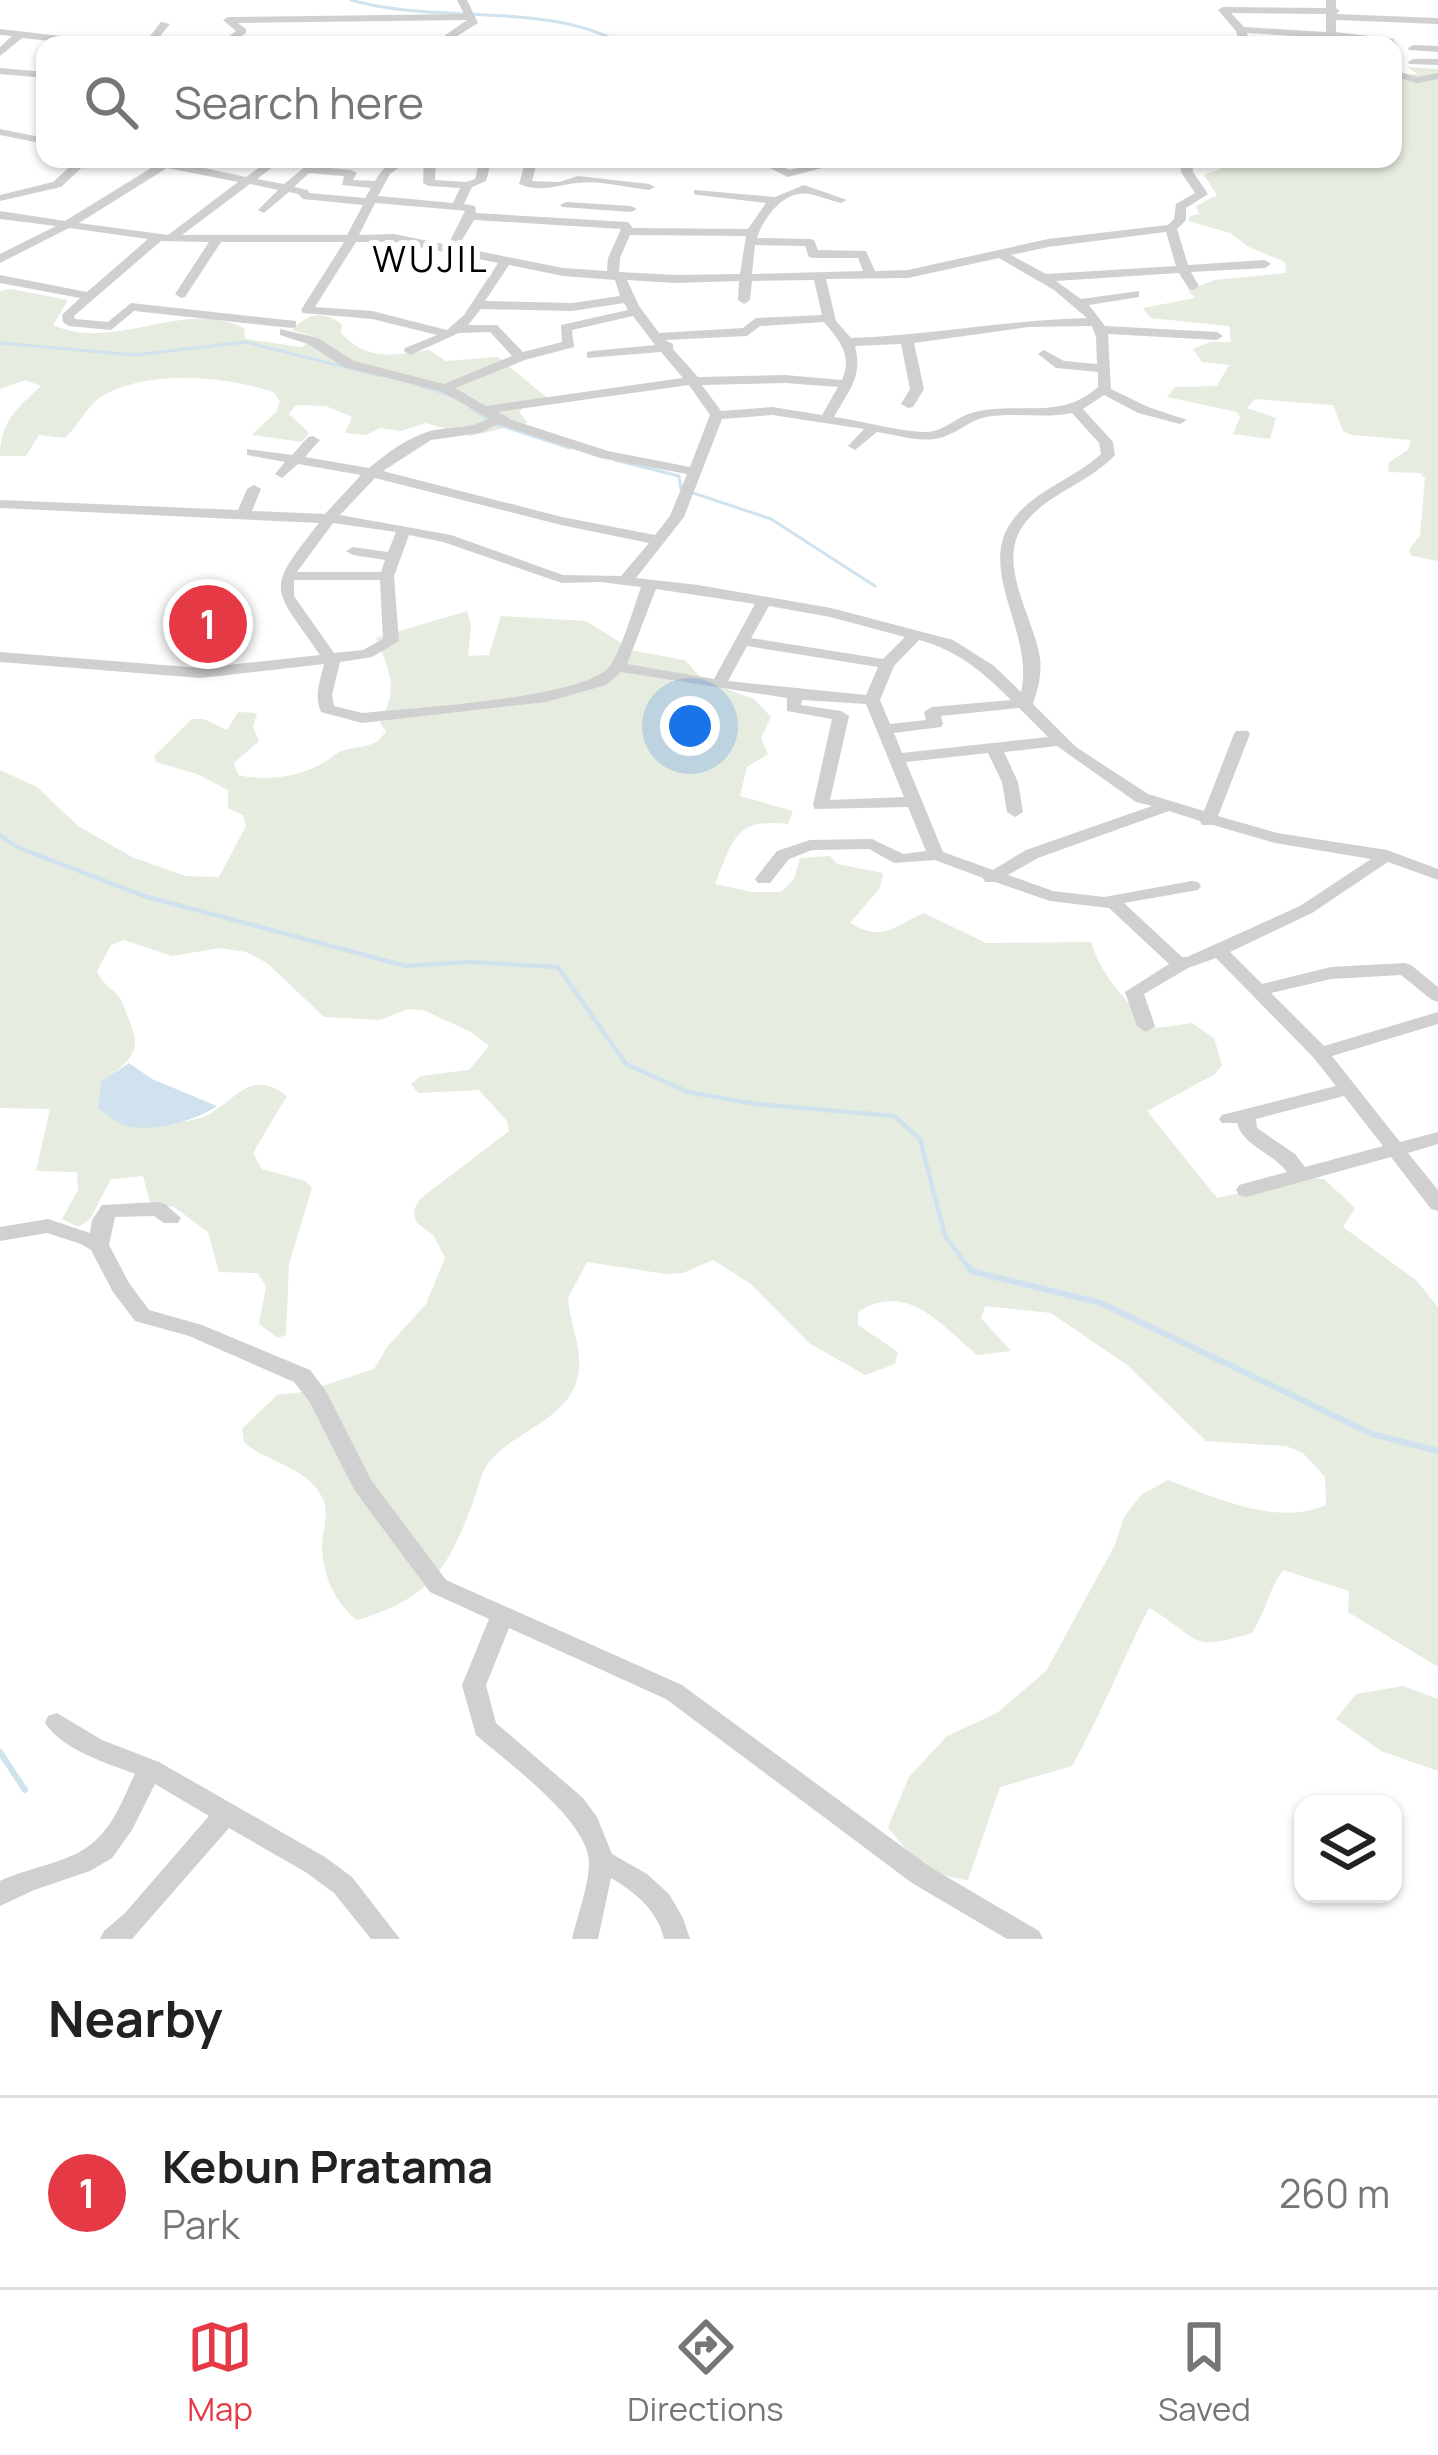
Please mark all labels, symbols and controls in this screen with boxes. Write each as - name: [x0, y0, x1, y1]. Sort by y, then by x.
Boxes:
- search box: [36, 36, 1402, 168]
- icon: search: [78, 69, 144, 135]
- text: Search here: [174, 71, 424, 133]
- district label: WUJIL: [372, 234, 490, 283]
- pin: 1: [169, 579, 247, 669]
- your location: [660, 696, 720, 756]
- map controls: [1294, 1795, 1402, 1903]
- button: layers: [1294, 1795, 1402, 1903]
- text: Nearby: [48, 1983, 223, 2052]
- text: Kebun Pratama: [162, 2135, 493, 2197]
- text: 1: [78, 2166, 96, 2220]
- text: 260 m: [1279, 2166, 1390, 2220]
- text: Park: [162, 2197, 240, 2251]
- tab: Map: [187, 2314, 253, 2431]
- tab: Directions: [627, 2314, 784, 2431]
- tab: Saved: [1158, 2314, 1251, 2431]

